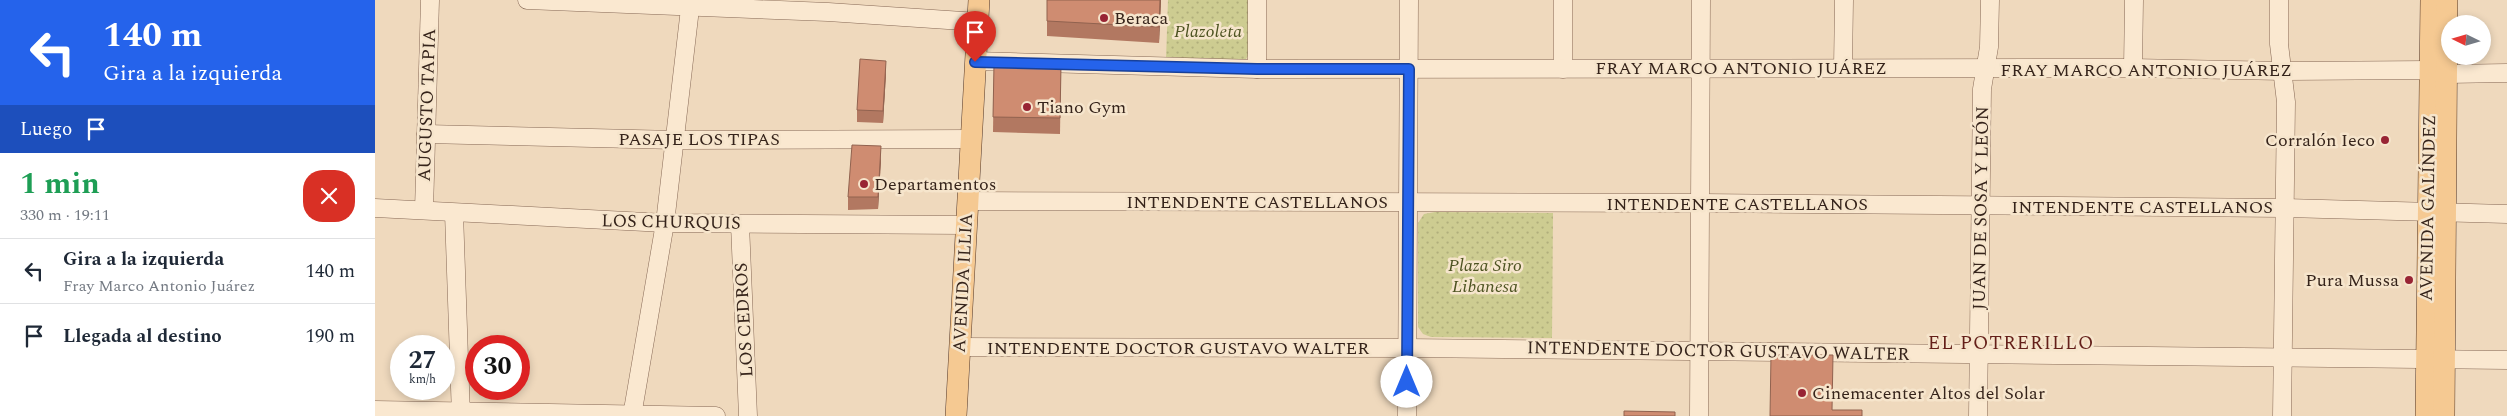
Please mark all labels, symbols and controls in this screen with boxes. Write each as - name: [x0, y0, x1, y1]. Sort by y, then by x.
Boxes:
- place label: Beraca: [1114, 5, 1168, 32]
- text: 140 m: [103, 9, 202, 62]
- pin: [954, 11, 996, 62]
- marker: Beraca: [1098, 12, 1110, 24]
- north arrow: [2441, 15, 2491, 65]
- map controls: [2441, 15, 2491, 65]
- icon: arrive: [961, 18, 989, 46]
- park label: Plazoleta: [1174, 18, 1242, 45]
- icon: left: [20, 20, 85, 85]
- street label: AUGUSTO TAPIA: [411, 28, 443, 182]
- street label: FRAY MARCO ANTONIO JUÁREZ: [1595, 55, 1887, 82]
- text: Gira a la izquierda: [103, 57, 282, 90]
- street label: FRAY MARCO ANTONIO JUÁREZ: [2000, 57, 2292, 84]
- place label: Tiano Gym: [1037, 94, 1126, 121]
- marker: Tiano Gym: [1021, 101, 1033, 113]
- street label: JUAN DE SOSA Y LEÓN: [1966, 106, 1996, 310]
- text: Luego: [20, 115, 72, 144]
- icon: arrive: [82, 115, 110, 143]
- street label: AVENIDA GALÍNDEZ: [2413, 115, 2443, 301]
- street label: PASAJE LOS TIPAS: [618, 126, 780, 153]
- place label: Corralón Ieco: [2265, 127, 2375, 154]
- marker: Corralón Ieco: [2379, 134, 2391, 146]
- text: 1 min: [20, 161, 100, 207]
- button: close: [303, 170, 355, 222]
- place label: Departamentos: [874, 171, 997, 198]
- marker: Departamentos: [858, 178, 870, 190]
- street label: INTENDENTE CASTELLANOS: [1126, 189, 1388, 216]
- street label: INTENDENTE CASTELLANOS: [1606, 191, 1868, 218]
- street label: INTENDENTE CASTELLANOS: [2011, 194, 2273, 221]
- text: 330 m · 19:11: [20, 203, 110, 227]
- street label: LOS CHURQUIS: [601, 207, 741, 237]
- street label: AVENIDA ILLIA: [946, 213, 980, 353]
- text: Gira a la izquierda: [63, 245, 224, 274]
- park label: Plaza Siro Libanesa: [1448, 252, 1522, 300]
- icon: left: [20, 257, 48, 285]
- text: 140 m: [305, 257, 355, 286]
- street label: LOS CEDROS: [728, 262, 760, 378]
- place label: Pura Mussa: [2305, 267, 2399, 294]
- text: Fray Marco Antonio Juárez: [63, 274, 255, 298]
- marker: Pura Mussa: [2403, 274, 2415, 286]
- icon: arrive: [20, 322, 48, 350]
- text: Llegada al destino: [63, 322, 222, 351]
- text: 190 m: [305, 322, 355, 351]
- district label: EL POTRERILLO: [1928, 329, 2094, 358]
- street label: INTENDENTE DOCTOR GUSTAVO WALTER: [1527, 334, 1910, 368]
- speed limit sign: 30: [465, 335, 530, 400]
- street label: INTENDENTE DOCTOR GUSTAVO WALTER: [987, 335, 1369, 362]
- text: 27: [408, 342, 437, 380]
- position arrow: [1380, 355, 1432, 407]
- text: km/h: [409, 370, 436, 389]
- place label: Cinemacenter Altos del Solar: [1812, 380, 2045, 407]
- marker: Cinemacenter Altos del Solar: [1796, 387, 1808, 399]

